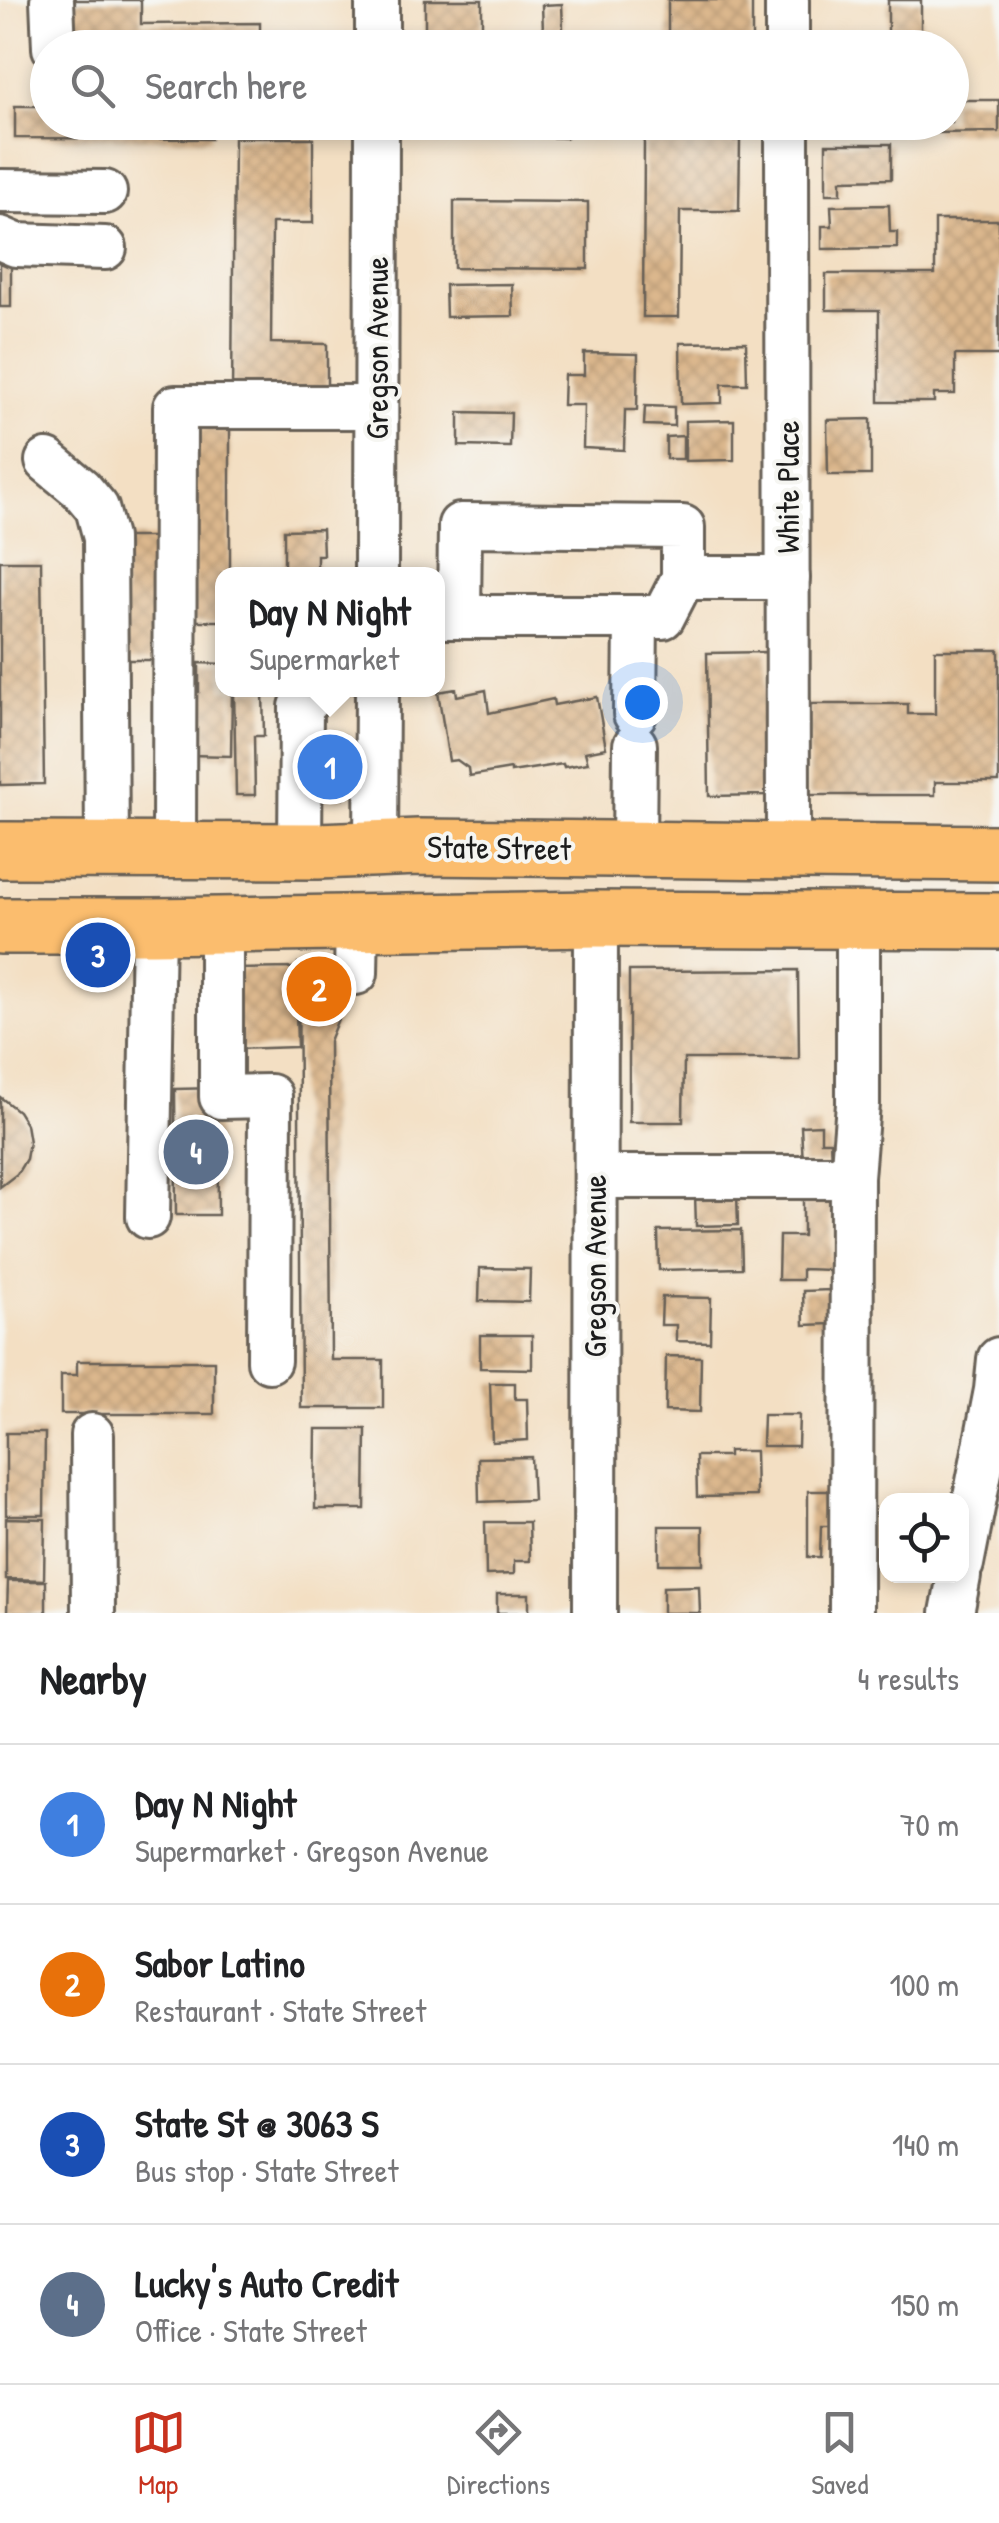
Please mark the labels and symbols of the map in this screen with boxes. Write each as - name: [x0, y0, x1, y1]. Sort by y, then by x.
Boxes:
- street label: Gregson Avenue: [355, 256, 398, 439]
- street label: White Place: [766, 420, 809, 554]
- your location: [617, 677, 668, 728]
- pin: 1: [298, 730, 362, 804]
- street label: State Street: [427, 825, 572, 870]
- pin: 3: [66, 918, 130, 992]
- pin: 2: [286, 952, 352, 1026]
- pin: 4: [164, 1114, 228, 1190]
- street label: Gregson Avenue: [573, 1174, 616, 1357]

